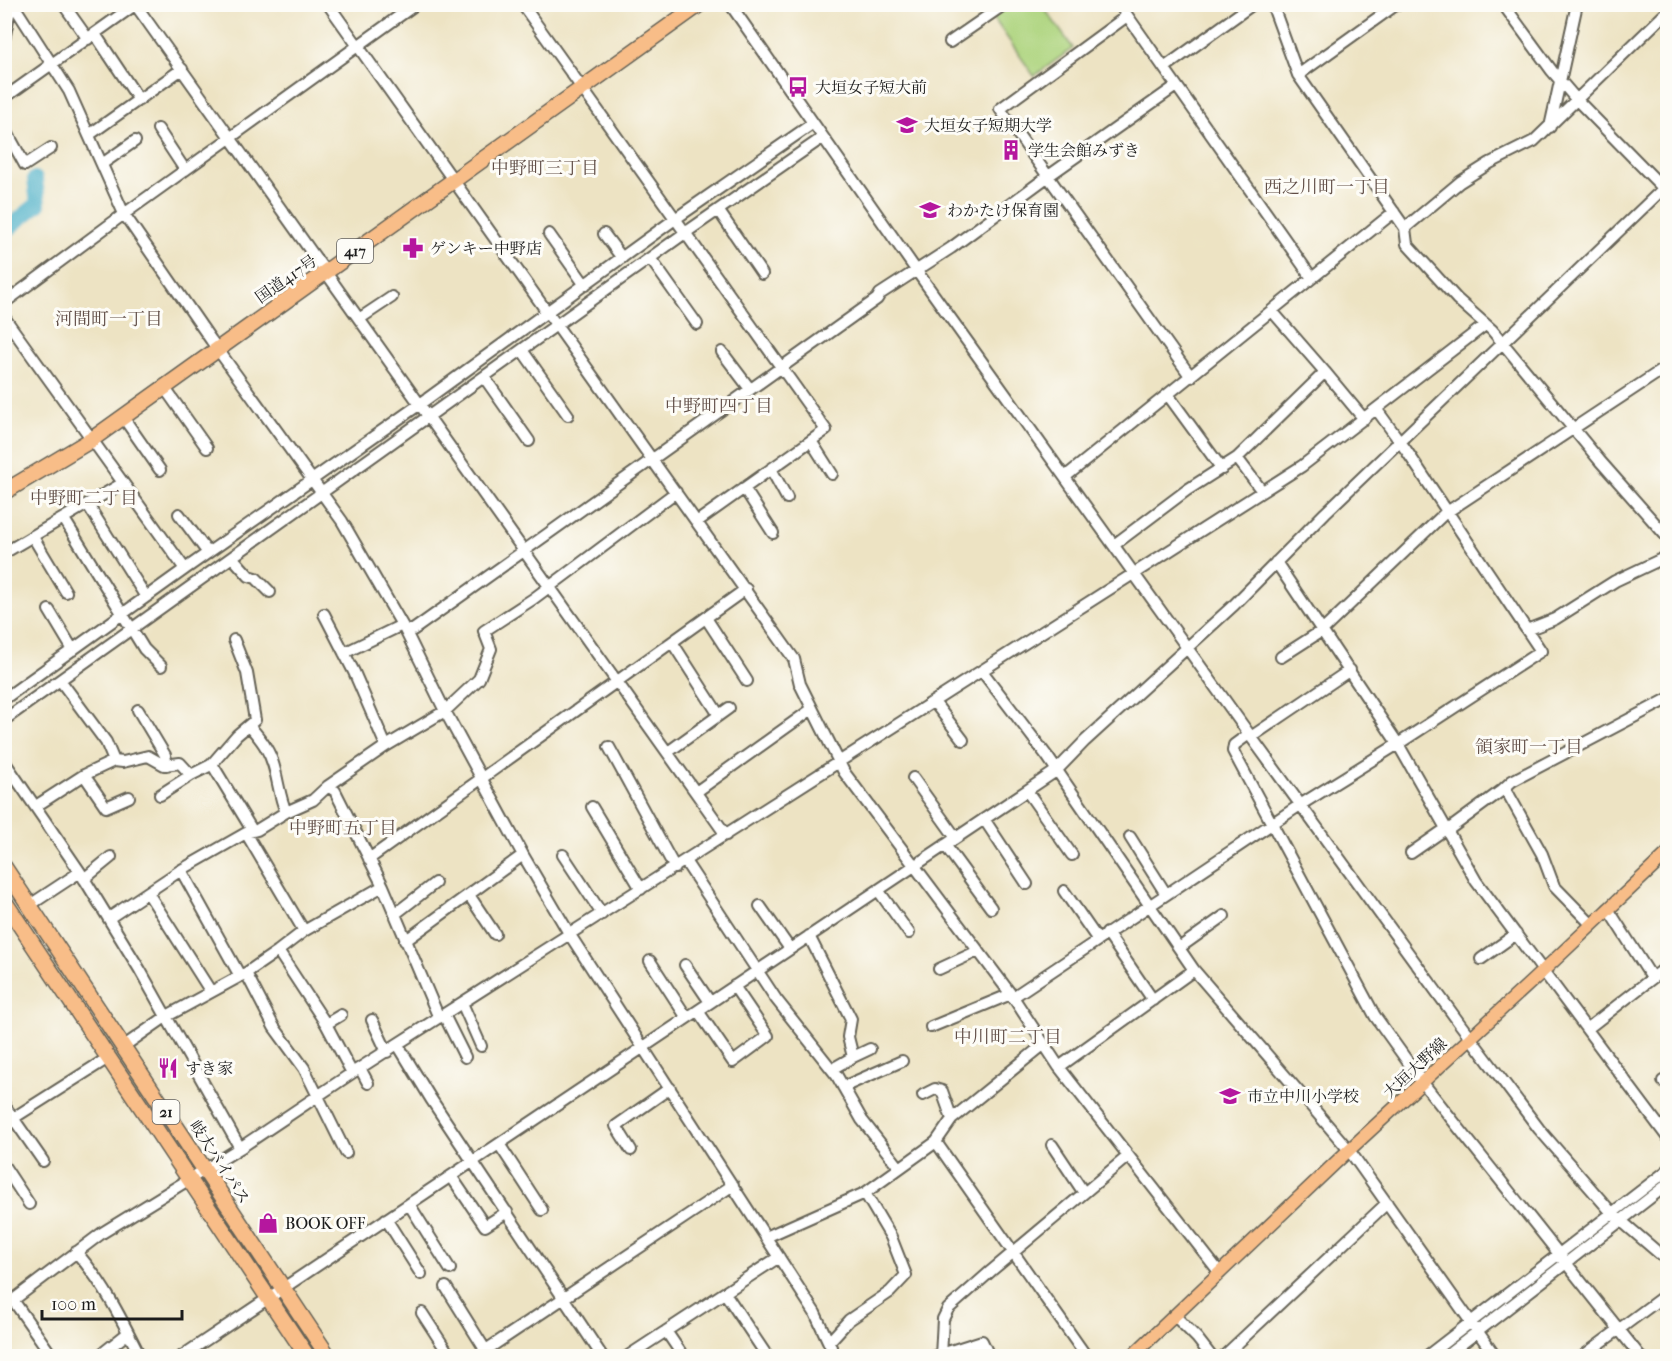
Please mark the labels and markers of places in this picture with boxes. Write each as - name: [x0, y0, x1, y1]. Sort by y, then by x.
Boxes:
- bus stop icon: 大垣女子短大前: [786, 75, 810, 99]
- place label: 大垣女子短大前: [815, 78, 927, 97]
- school or university icon: 大垣女子短期大学: [895, 113, 919, 137]
- place label: 大垣女子短期大学: [924, 116, 1052, 135]
- building icon: 学生会館みずき: [999, 138, 1023, 162]
- place label: 学生会館みずき: [1028, 141, 1140, 160]
- school or university icon: わかたけ保育園: [918, 198, 942, 222]
- place label: わかたけ保育園: [947, 201, 1059, 220]
- pharmacy icon: ゲンキー中野店: [401, 236, 425, 260]
- place label: ゲンキー中野店: [430, 239, 542, 258]
- restaurant icon: すき家: [156, 1056, 180, 1080]
- place label: すき家: [185, 1059, 233, 1078]
- school or university icon: 市立中川小学校: [1218, 1084, 1242, 1108]
- place label: 市立中川小学校: [1247, 1087, 1359, 1106]
- shop icon: BOOK OFF: [256, 1211, 280, 1235]
- place label: BOOK OFF: [285, 1214, 366, 1233]

